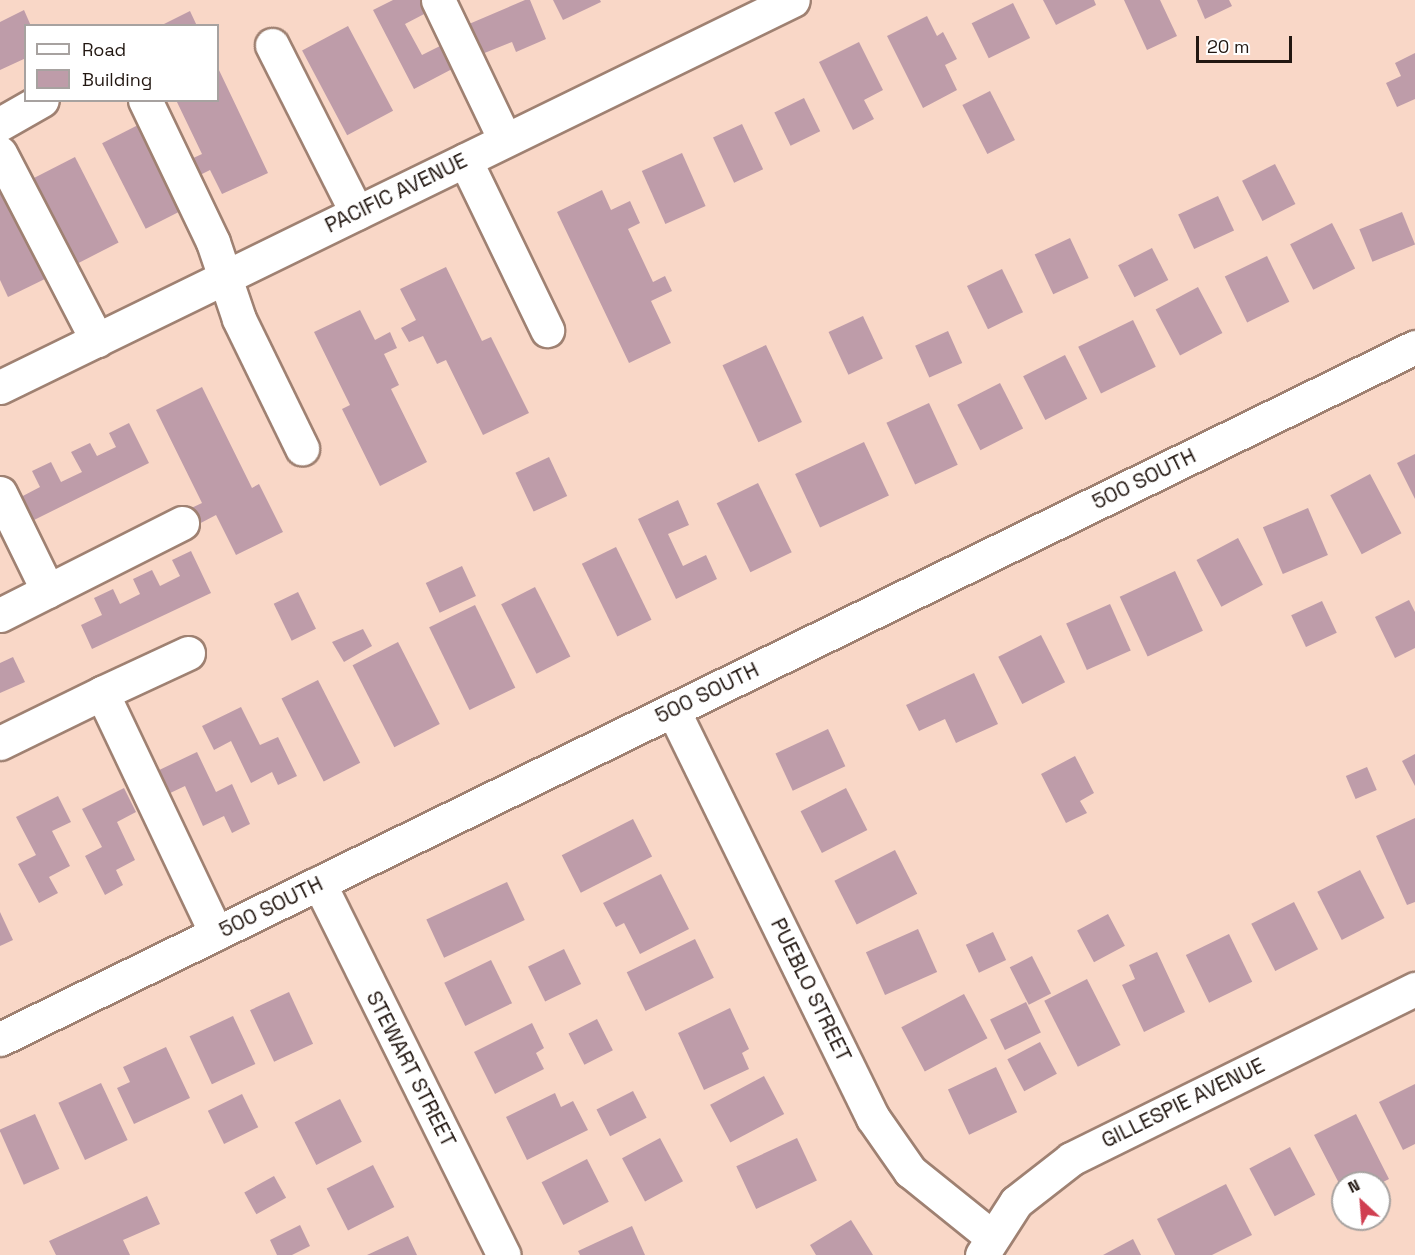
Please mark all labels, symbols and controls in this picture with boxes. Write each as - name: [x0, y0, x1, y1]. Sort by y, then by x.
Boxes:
- legend: [24, 24, 219, 102]
- scale bar: [1199, 24, 1295, 62]
- text: 20 m: [1207, 35, 1250, 58]
- text: Road: [82, 38, 126, 61]
- text: Building: [82, 68, 152, 91]
- street label: PACIFIC AVENUE: [321, 148, 471, 238]
- street label: 500 SOUTH: [1088, 443, 1200, 515]
- street label: 500 SOUTH: [651, 657, 763, 729]
- street label: 500 SOUTH: [215, 871, 327, 943]
- street label: PUEBLO STREET: [765, 914, 857, 1066]
- street label: STEWART STREET: [361, 987, 461, 1151]
- street label: GILLESPIE AVENUE: [1097, 1053, 1269, 1153]
- north arrow: [1331, 1171, 1391, 1231]
- text: N: [1344, 1174, 1363, 1198]

